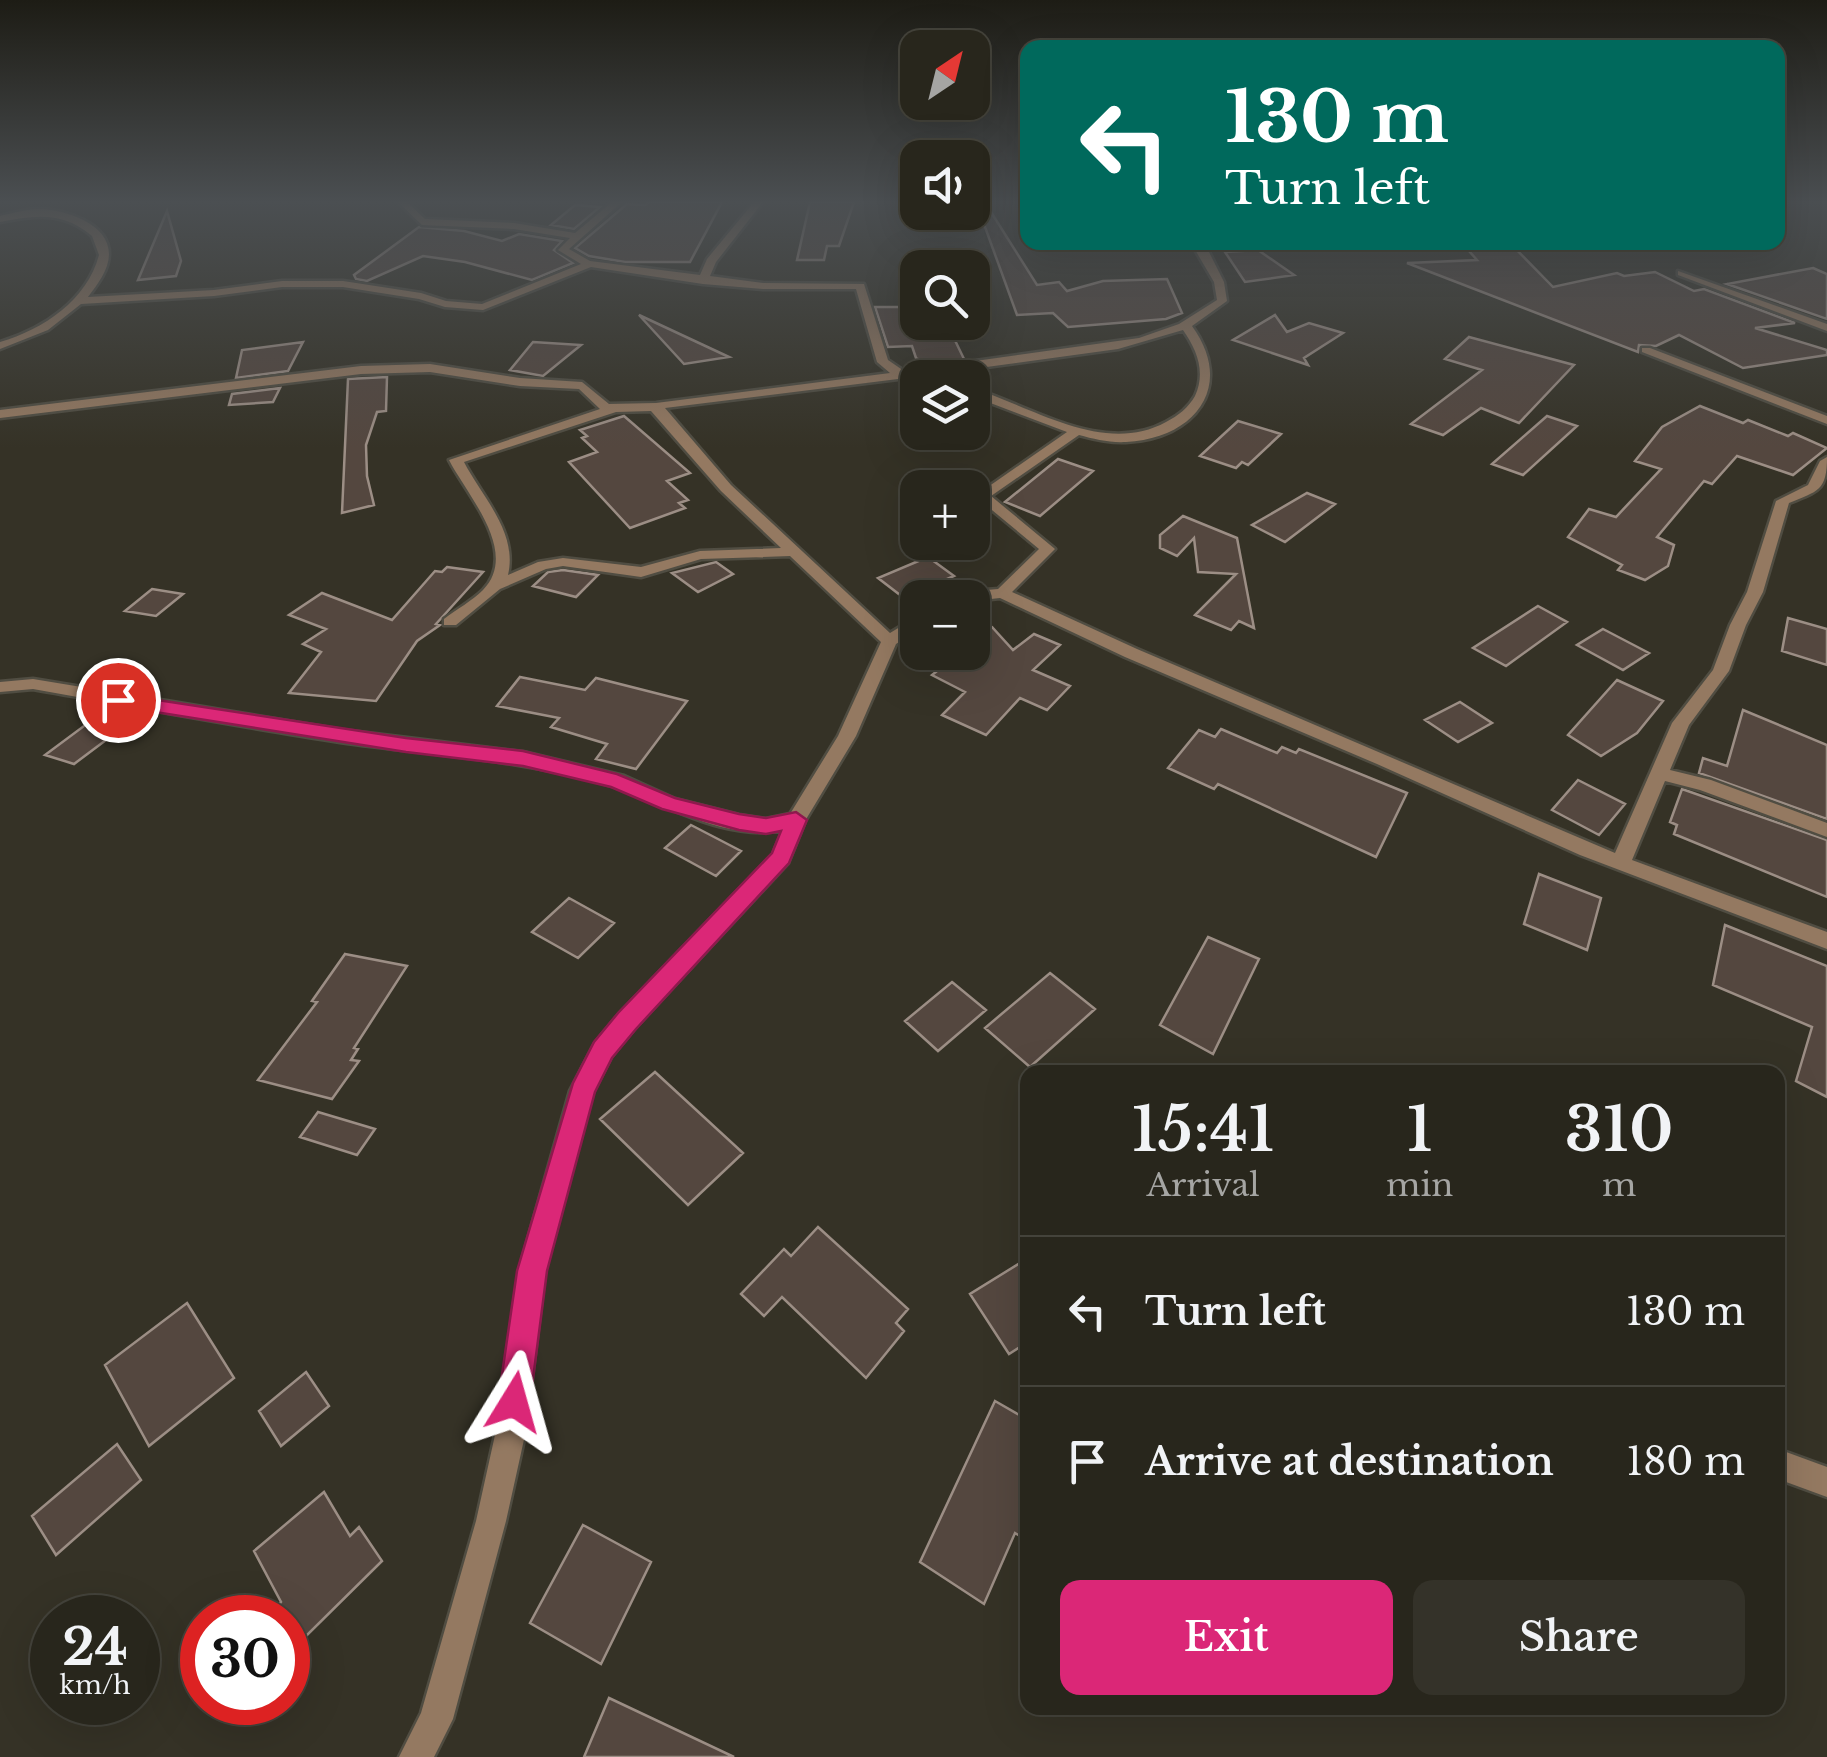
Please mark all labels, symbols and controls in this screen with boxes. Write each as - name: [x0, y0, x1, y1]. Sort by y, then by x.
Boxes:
- north arrow: [900, 30, 990, 120]
- map controls: [900, 30, 990, 670]
- text: 130 m: [1225, 74, 1449, 161]
- icon: left: [1060, 80, 1190, 210]
- button: sound: [900, 140, 990, 230]
- text: Turn left: [1225, 160, 1430, 216]
- button: search: [900, 250, 990, 340]
- button: layers: [900, 360, 990, 450]
- button: +: [900, 470, 990, 560]
- button: −: [900, 580, 990, 670]
- pin: [76, 658, 161, 743]
- icon: arrive: [91, 673, 146, 728]
- text: 15:41: [1131, 1093, 1275, 1167]
- text: 1: [1407, 1093, 1433, 1167]
- text: 310: [1565, 1093, 1674, 1167]
- text: Arrival: [1146, 1165, 1260, 1205]
- text: min: [1386, 1165, 1453, 1205]
- text: m: [1602, 1165, 1636, 1205]
- icon: left: [1060, 1284, 1115, 1339]
- text: Turn left: [1145, 1288, 1326, 1335]
- text: 130 m: [1626, 1288, 1745, 1335]
- position arrow: [462, 1350, 566, 1454]
- icon: arrive: [1060, 1434, 1115, 1489]
- text: Arrive at destination: [1145, 1438, 1554, 1485]
- text: 180 m: [1626, 1438, 1745, 1485]
- button: Exit: [1060, 1580, 1393, 1695]
- button: Share: [1413, 1580, 1745, 1695]
- speed limit sign: 30: [180, 1595, 310, 1725]
- text: 24: [62, 1616, 128, 1679]
- text: km/h: [60, 1670, 130, 1701]

